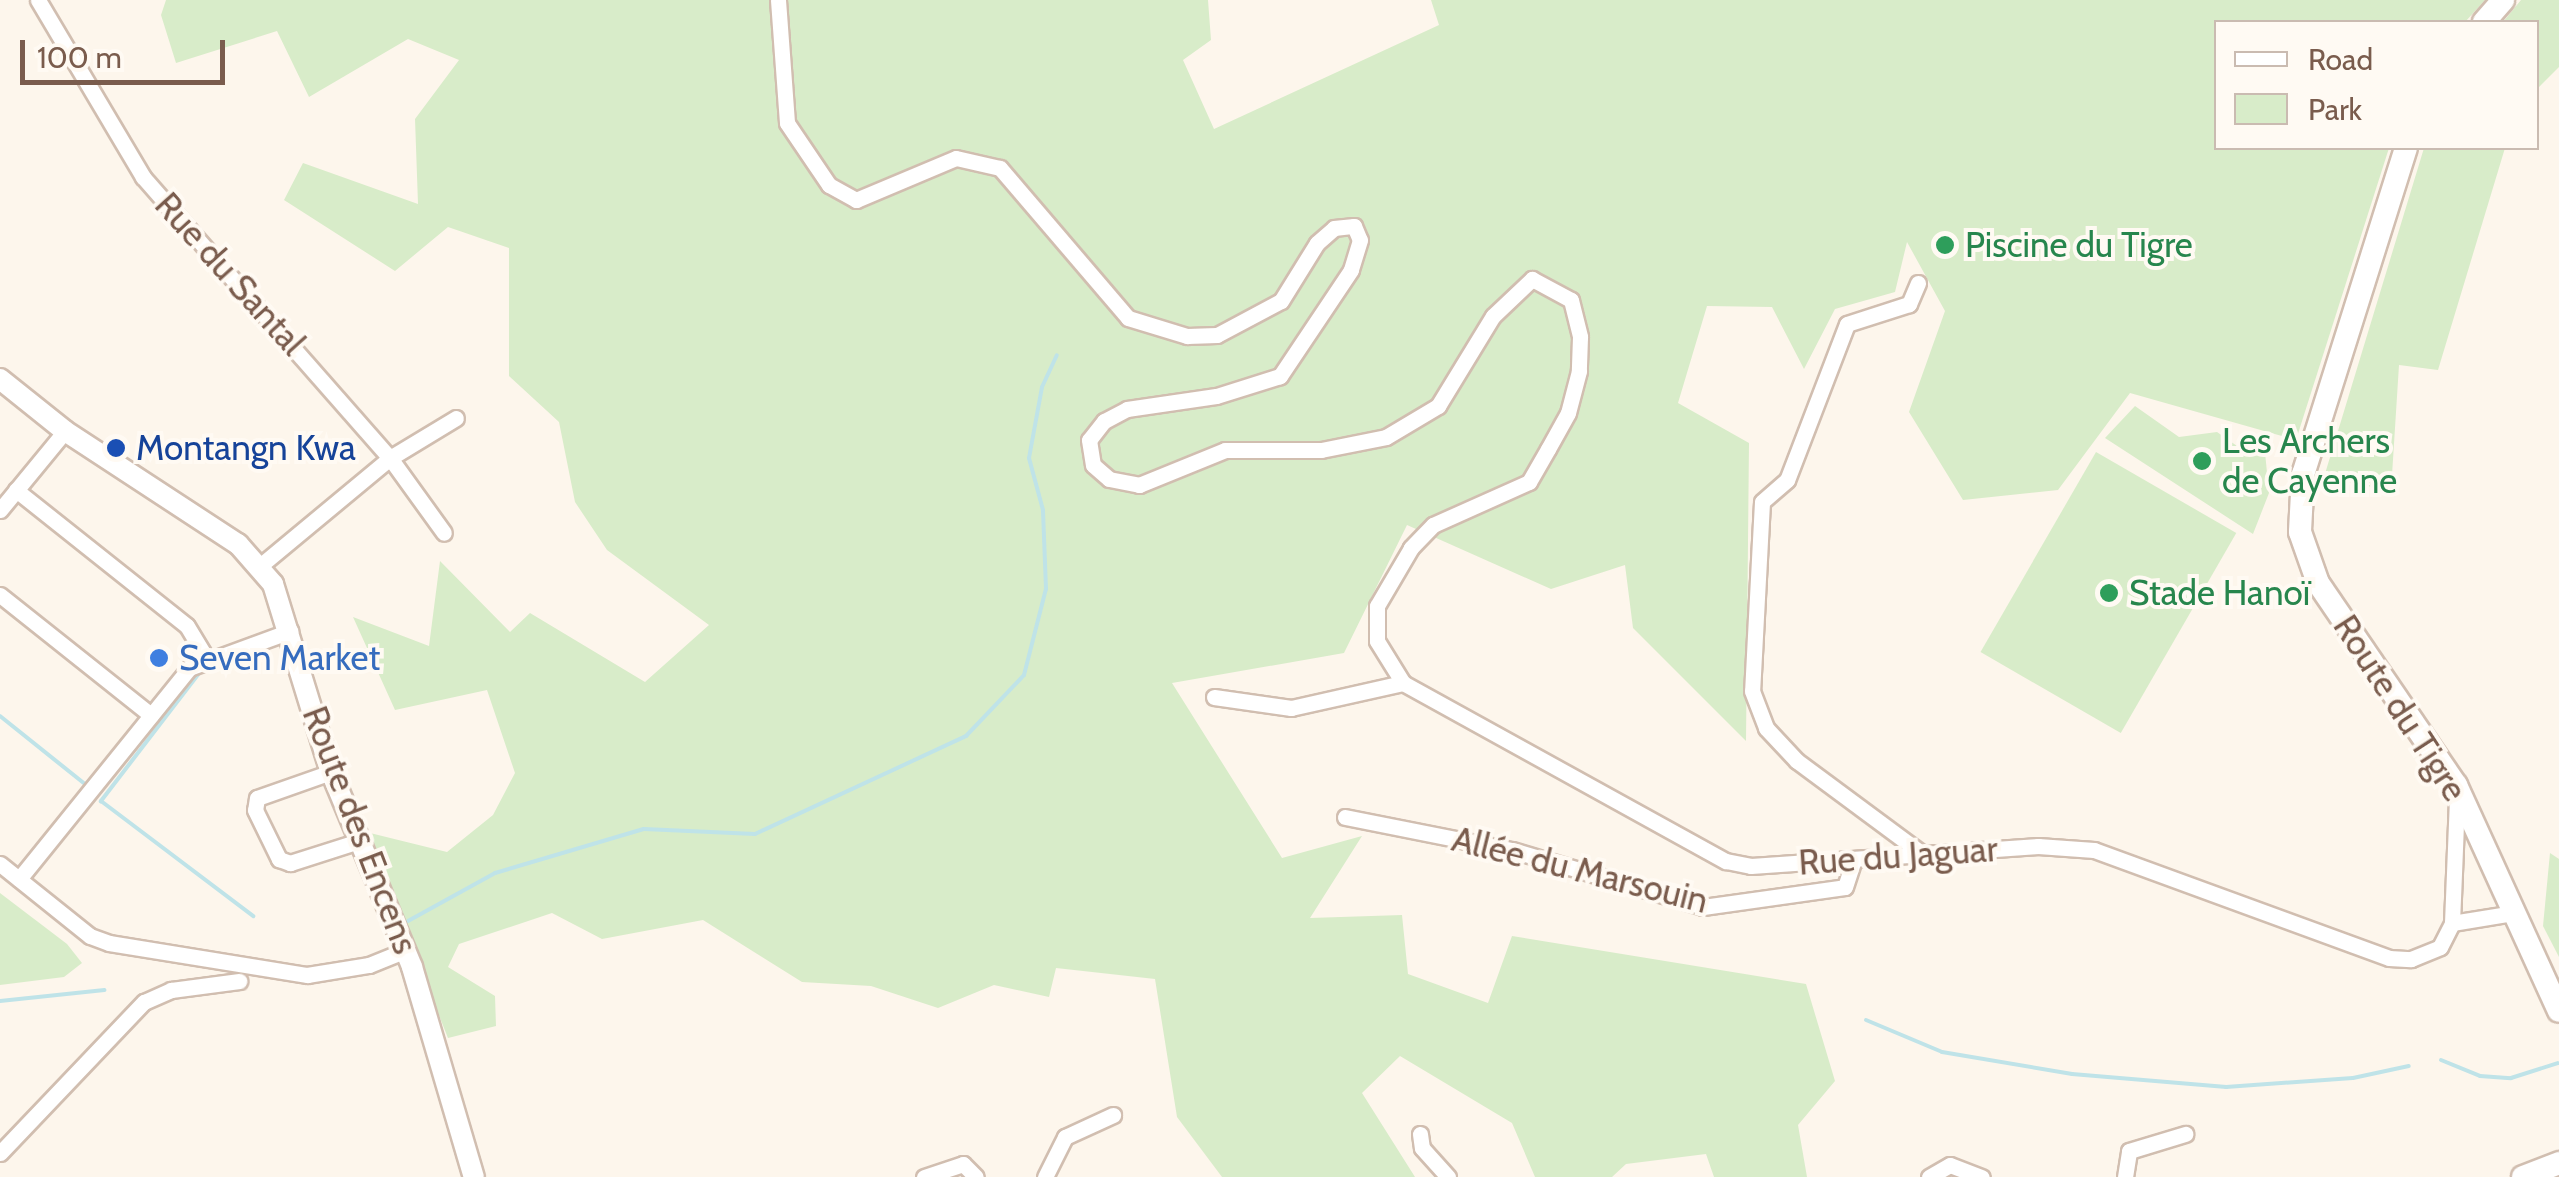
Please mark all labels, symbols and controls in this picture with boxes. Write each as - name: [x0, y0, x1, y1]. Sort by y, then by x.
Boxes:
- scale bar: [25, 20, 230, 82]
- legend: [2214, 20, 2539, 150]
- text: 100 m: [37, 39, 122, 76]
- text: Road: [2308, 41, 2373, 78]
- text: Park: [2308, 91, 2362, 128]
- street label: Rue du Santal: [146, 184, 314, 364]
- place label: Piscine du Tigre: [1965, 224, 2193, 266]
- marker: Piscine du Tigre: [1934, 234, 1956, 256]
- place label: Les Archers de Cayenne: [2222, 420, 2397, 502]
- place label: Montangn Kwa: [136, 427, 356, 469]
- marker: Montangn Kwa: [105, 437, 127, 459]
- marker: Les Archers de Cayenne: [2191, 450, 2213, 472]
- place label: Stade Hanoï: [2129, 572, 2310, 614]
- marker: Stade Hanoï: [2098, 582, 2120, 604]
- street label: Route du Tigre: [2324, 607, 2476, 809]
- place label: Seven Market: [179, 637, 380, 679]
- marker: Seven Market: [148, 647, 170, 669]
- street label: Route des Encens: [294, 700, 426, 960]
- street label: Allée du Marsouin: [1448, 818, 1712, 922]
- street label: Rue du Jaguar: [1797, 828, 1999, 884]

